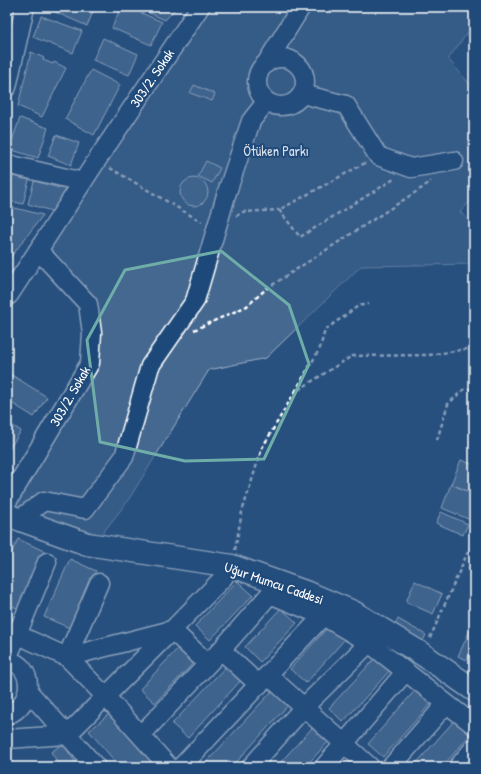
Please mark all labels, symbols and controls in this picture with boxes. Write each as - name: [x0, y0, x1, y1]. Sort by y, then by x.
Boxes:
- street label: 303/2. Sokak: [125, 45, 178, 111]
- park label: Ötüken Parkı: [243, 141, 309, 160]
- street label: 303/2. Sokak: [45, 362, 95, 429]
- street label: Uğur Mumcu Caddesi: [222, 557, 326, 609]

